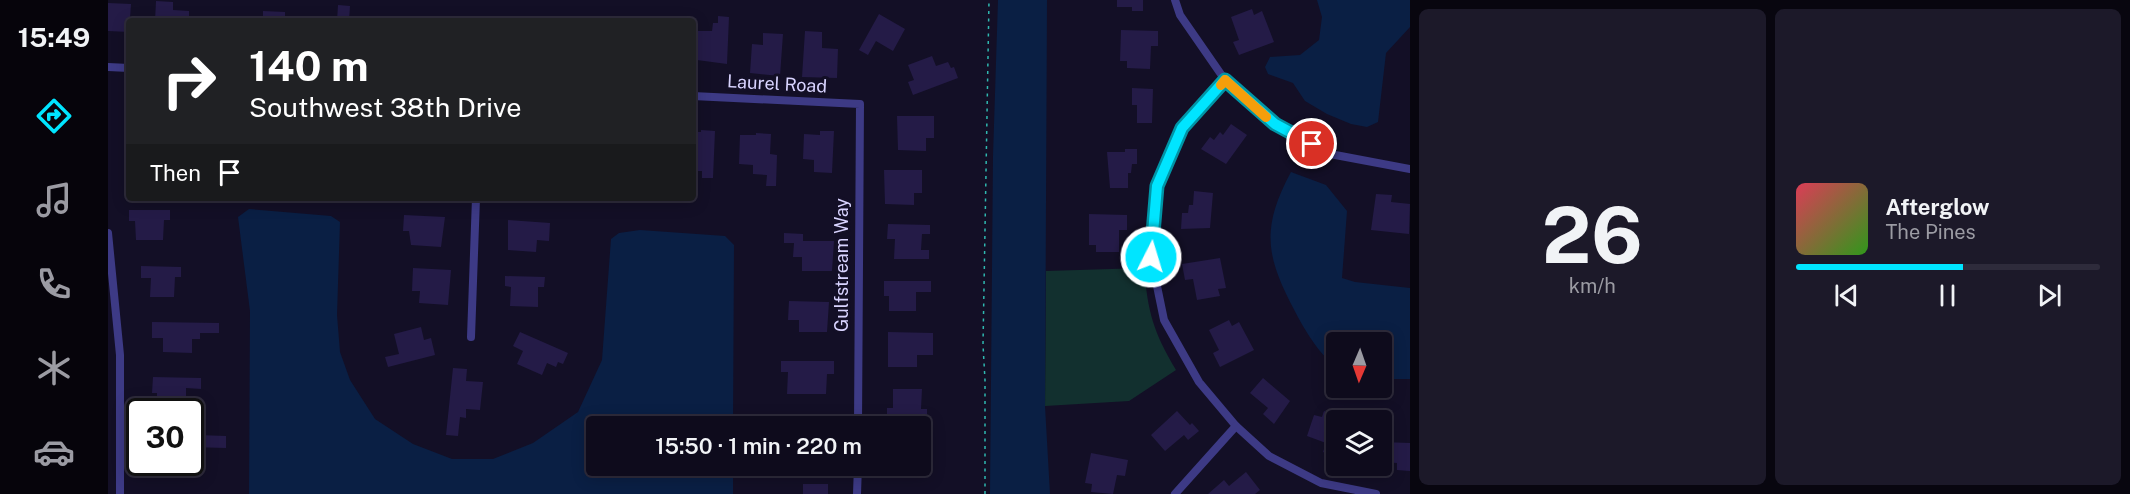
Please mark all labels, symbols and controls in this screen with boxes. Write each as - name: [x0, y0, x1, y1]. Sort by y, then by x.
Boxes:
- text: 15:49: [18, 21, 90, 53]
- text: 140 m: [249, 41, 369, 90]
- icon: right: [150, 42, 228, 120]
- street label: Laurel Road: [726, 70, 828, 97]
- text: Southwest 38th Drive: [249, 91, 522, 123]
- icon: directions: [33, 95, 75, 137]
- pin: [1286, 118, 1337, 169]
- icon: arrive: [1295, 127, 1328, 160]
- icon: arrive: [213, 156, 246, 189]
- text: Then: [150, 160, 201, 186]
- icon: music: [33, 179, 75, 221]
- text: 26: [1542, 189, 1643, 281]
- text: Afterglow: [1886, 194, 1989, 220]
- street label: Gulfstream Way: [831, 198, 852, 332]
- text: The Pines: [1886, 220, 1976, 244]
- position arrow: [1119, 225, 1183, 289]
- icon: phone: [33, 263, 75, 305]
- text: km/h: [1569, 274, 1616, 298]
- icon: previous: [1830, 279, 1863, 312]
- icon: pause: [1931, 279, 1964, 312]
- icon: next: [2033, 279, 2066, 312]
- north arrow: [1326, 332, 1392, 398]
- map controls: [1326, 332, 1392, 476]
- icon: climate: [33, 347, 75, 389]
- speed limit sign: 30: [126, 398, 204, 476]
- button: layers: [1326, 410, 1392, 476]
- icon: car: [33, 431, 75, 473]
- text: 15:50 · 1 min · 220 m: [655, 433, 862, 459]

